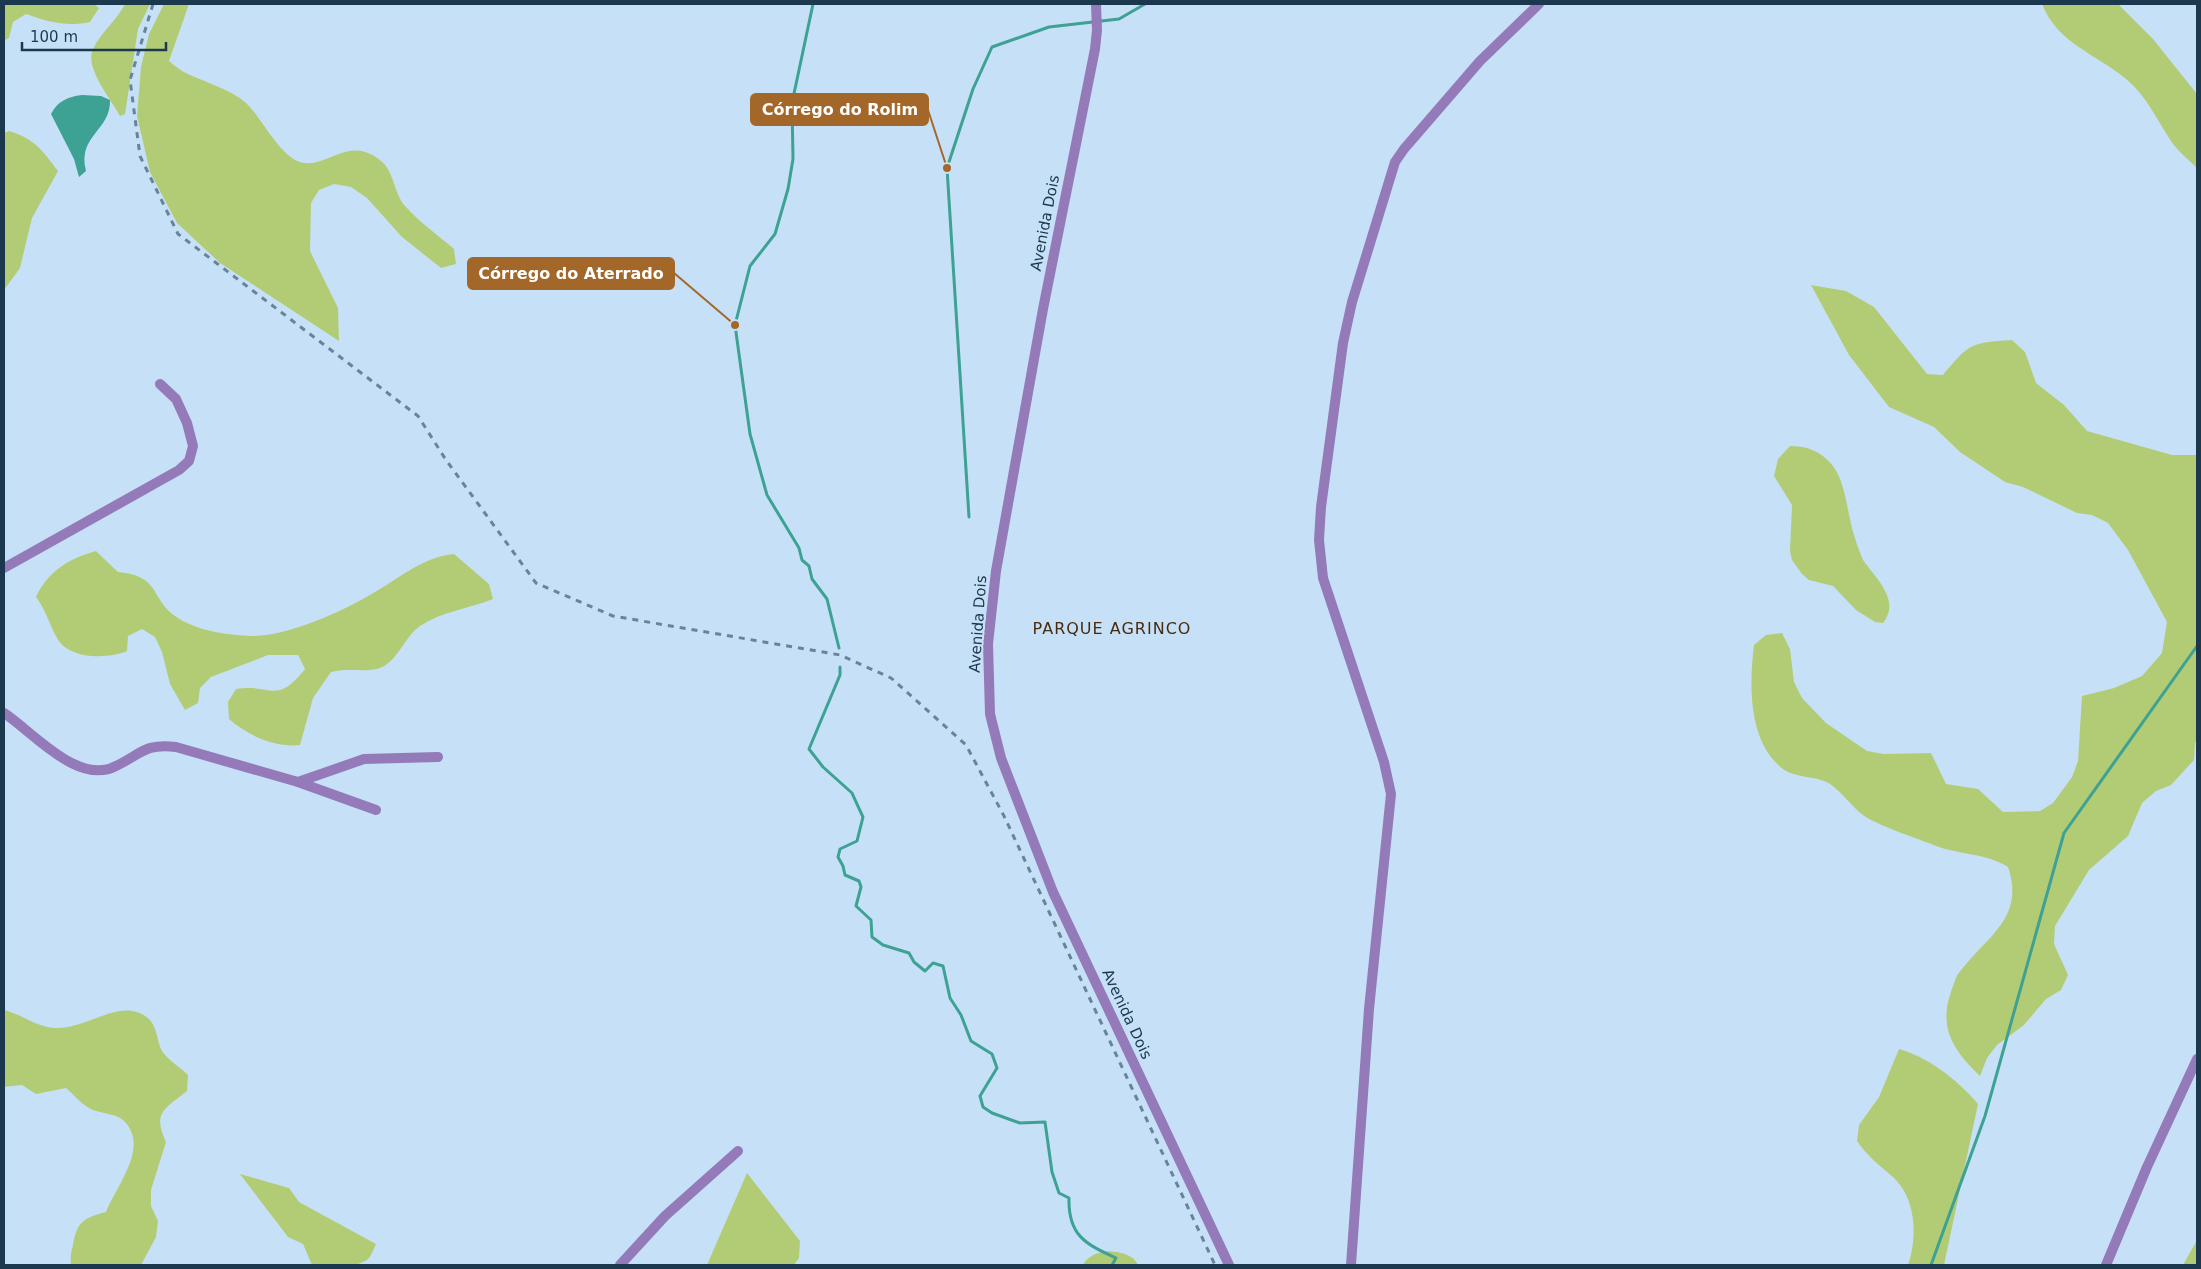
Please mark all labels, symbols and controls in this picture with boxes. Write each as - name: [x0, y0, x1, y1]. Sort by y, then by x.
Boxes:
- scale bar: [22, 20, 166, 52]
- text: 100 m: [30, 28, 78, 46]
- callout: Córrego do Rolim: [751, 94, 928, 125]
- text: Córrego do Rolim: [762, 100, 918, 119]
- street label: Avenida Dois: [1027, 173, 1063, 273]
- callout: Córrego do Aterrado: [468, 258, 674, 289]
- text: Córrego do Aterrado: [478, 264, 664, 283]
- street label: Avenida Dois: [966, 575, 990, 673]
- district label: PARQUE AGRINCO: [1033, 619, 1191, 638]
- street label: Avenida Dois: [1098, 966, 1156, 1062]

